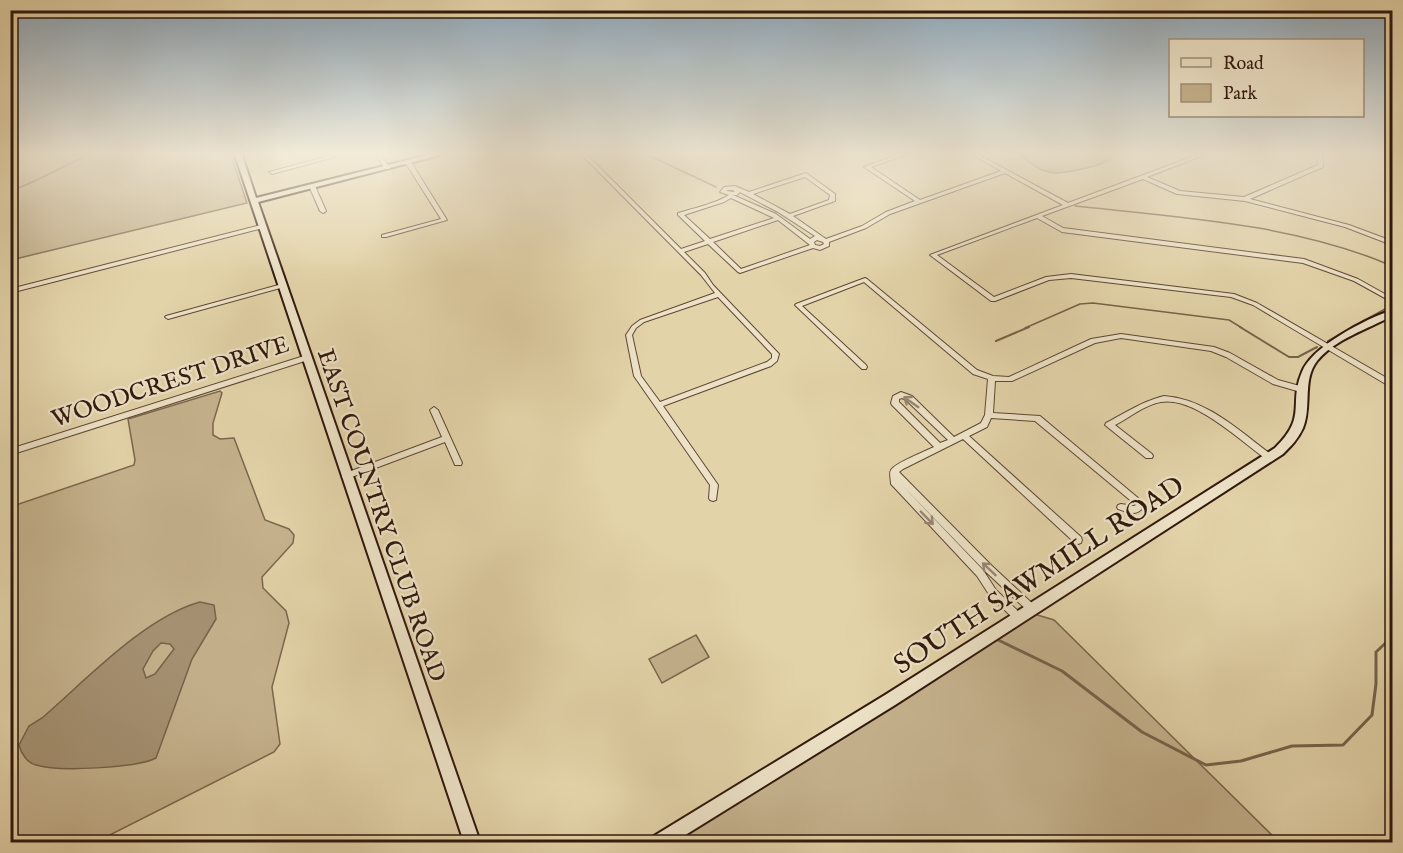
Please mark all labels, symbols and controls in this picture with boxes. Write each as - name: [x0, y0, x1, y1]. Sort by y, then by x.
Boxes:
- legend: [1169, 39, 1364, 117]
- text: Road: [1223, 53, 1264, 76]
- text: Park: [1223, 83, 1258, 106]
- street label: WOODCREST DRIVE: [48, 329, 293, 436]
- street label: EAST COUNTRY CLUB ROAD: [309, 345, 452, 686]
- one-way arrow: [903, 396, 919, 409]
- street label: SOUTH SAWMILL ROAD: [887, 469, 1191, 683]
- one-way arrow: [920, 511, 935, 526]
- one-way arrow: [982, 562, 997, 576]

